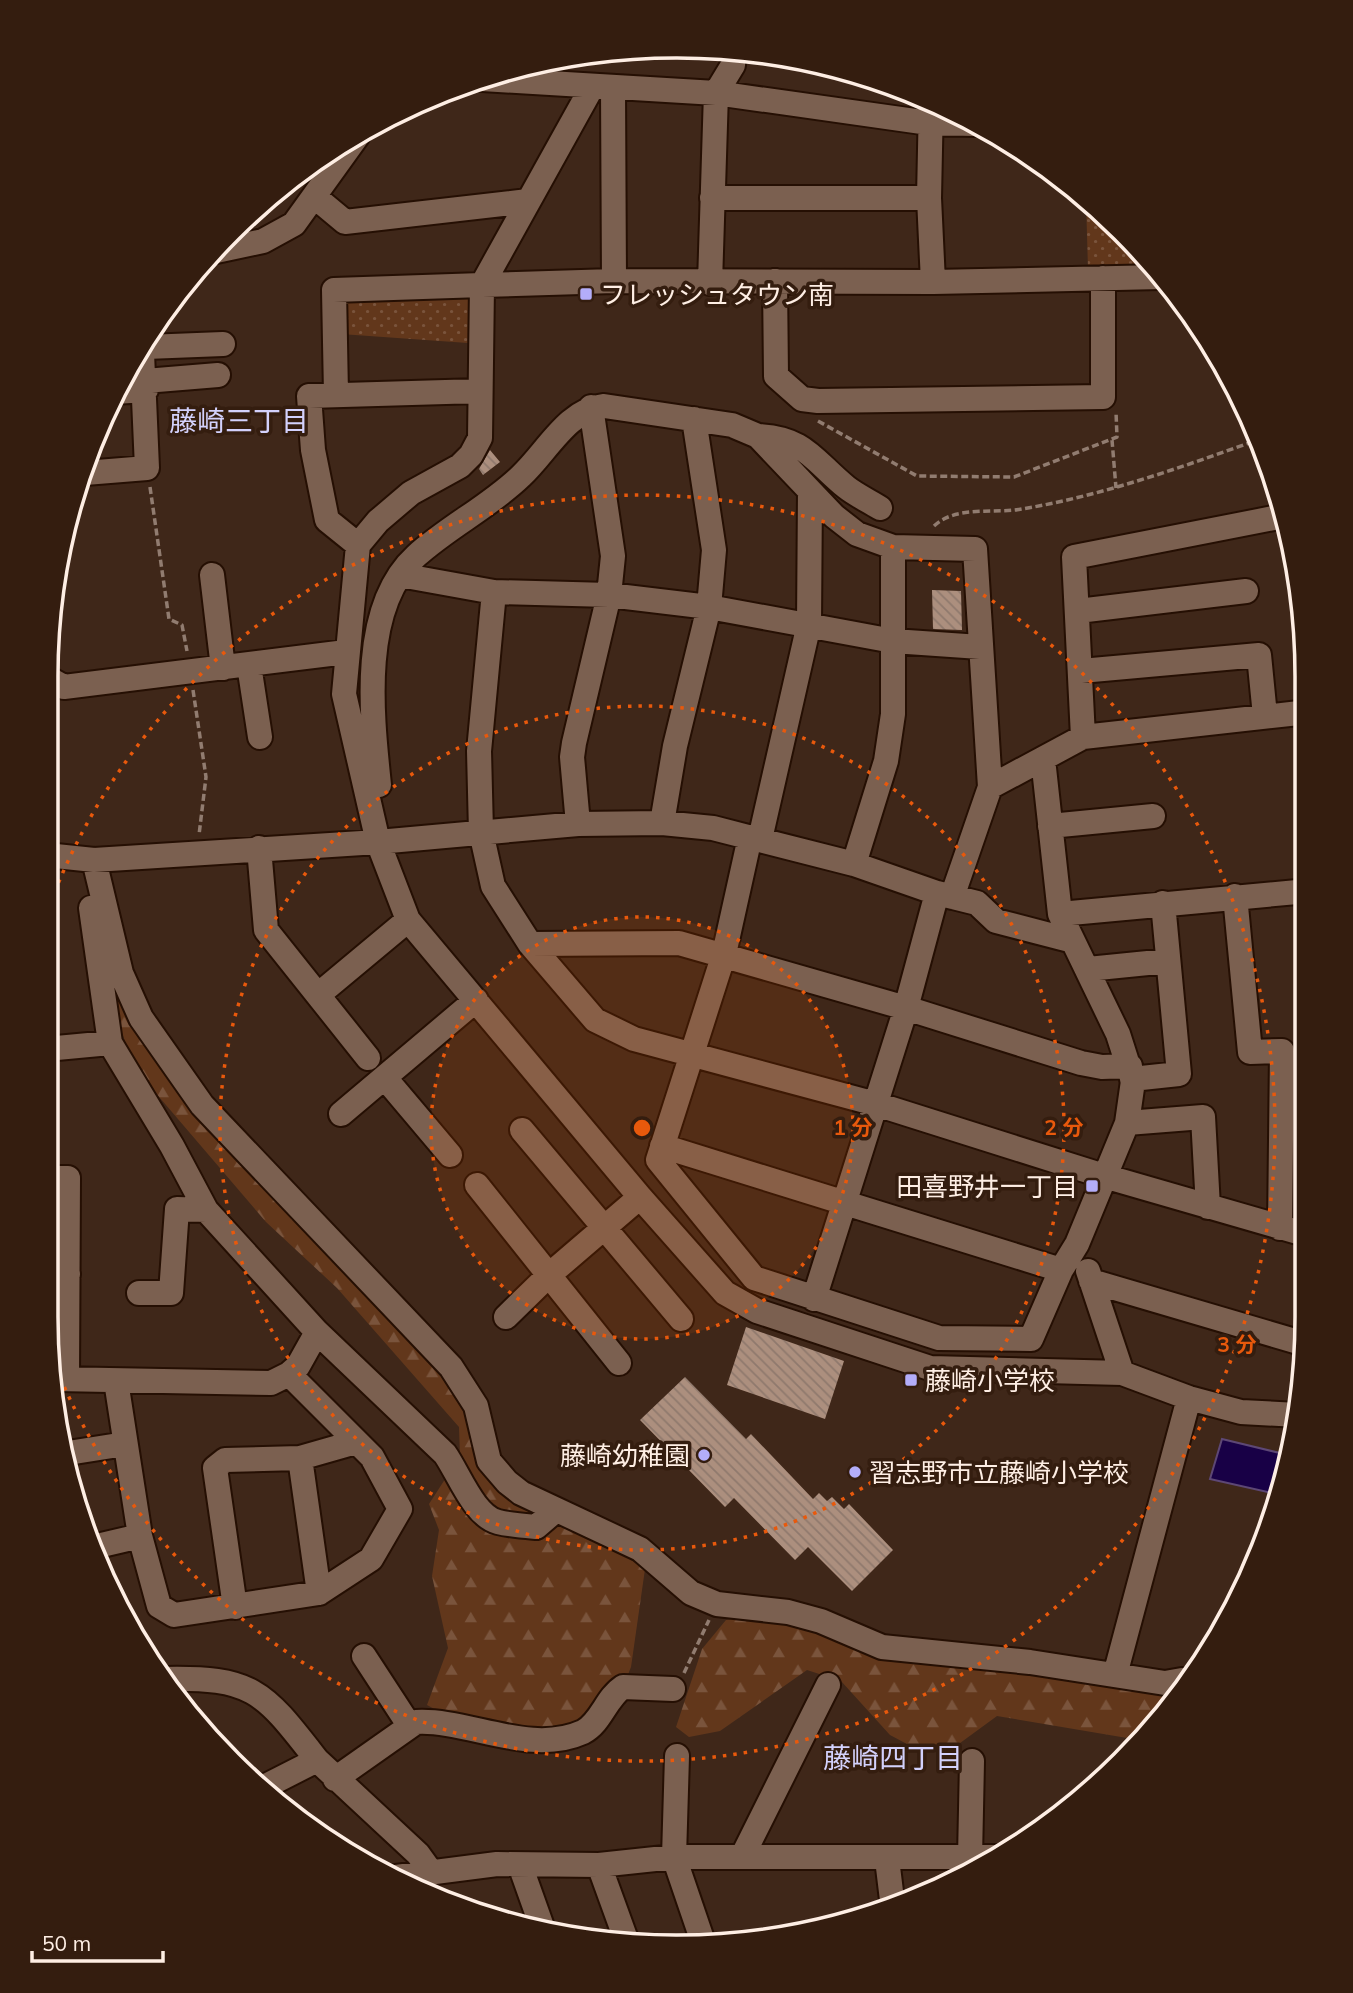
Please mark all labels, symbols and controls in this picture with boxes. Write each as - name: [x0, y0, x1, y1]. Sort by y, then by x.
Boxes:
- place label: フレッシュタウン南: [600, 278, 834, 311]
- marker: フレッシュタウン南: [578, 286, 594, 302]
- district label: 藤崎三丁目: [169, 403, 309, 438]
- text: 1 分: [833, 1114, 873, 1140]
- text: 2 分: [1044, 1114, 1084, 1140]
- centre of rings: [630, 1116, 654, 1140]
- place label: 田喜野井一丁目: [896, 1170, 1078, 1203]
- marker: 田喜野井一丁目: [1084, 1178, 1100, 1194]
- text: 3 分: [1217, 1331, 1257, 1357]
- place label: 藤崎小学校: [925, 1364, 1055, 1397]
- marker: 藤崎小学校: [903, 1372, 919, 1388]
- place label: 藤崎幼稚園: [560, 1439, 690, 1472]
- marker: 藤崎幼稚園: [696, 1447, 712, 1463]
- place label: 習志野市立藤崎小学校: [869, 1456, 1129, 1489]
- marker: 習志野市立藤崎小学校: [847, 1464, 863, 1480]
- district label: 藤崎四丁目: [823, 1740, 963, 1775]
- scale bar: [32, 1920, 163, 1964]
- text: 50 m: [42, 1930, 91, 1956]

